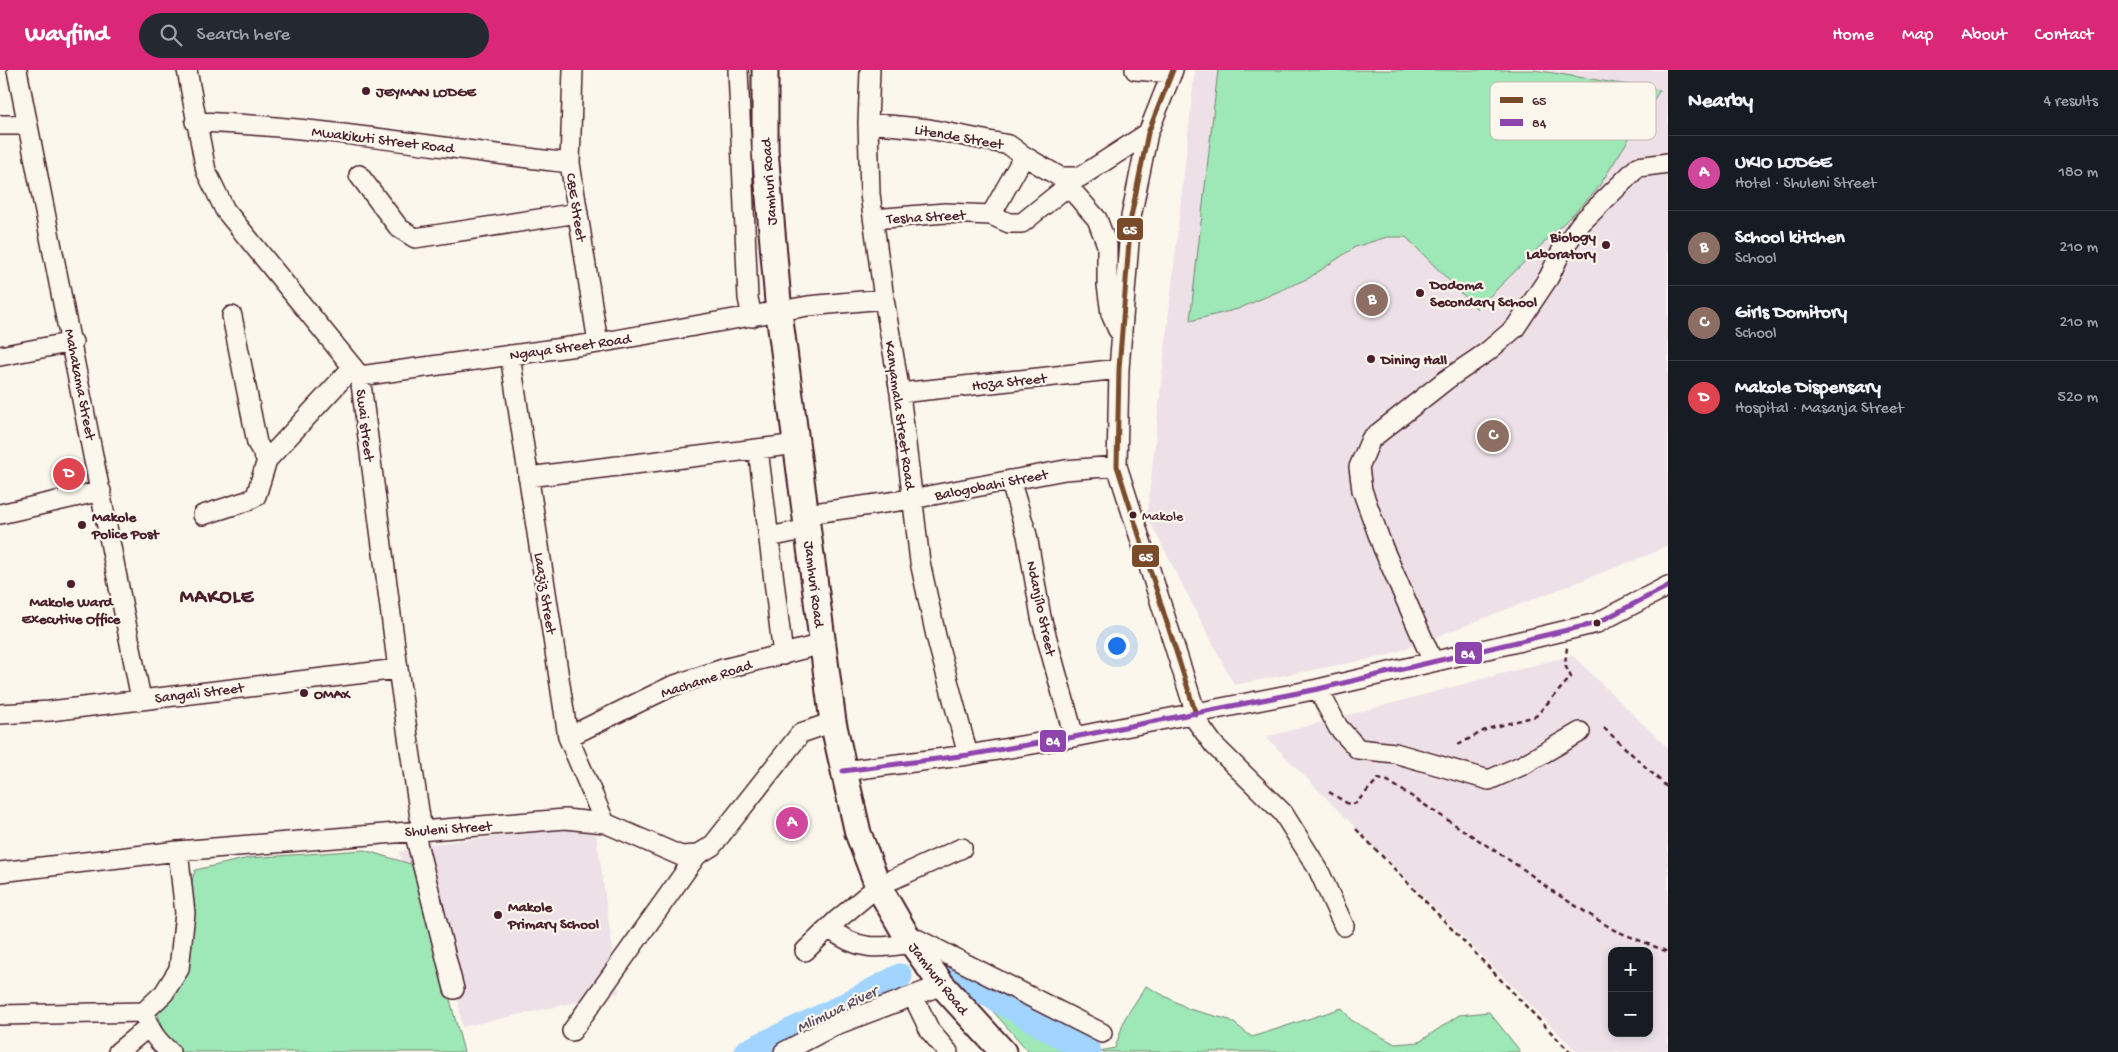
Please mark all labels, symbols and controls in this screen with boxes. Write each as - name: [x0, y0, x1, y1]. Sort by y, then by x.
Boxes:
- search box: [139, 13, 489, 58]
- text: Wayfind: [25, 21, 109, 50]
- icon: search: [157, 21, 185, 49]
- text: Search here: [197, 24, 290, 47]
- text: Home: [1832, 25, 1874, 46]
- text: Map: [1902, 25, 1933, 46]
- text: About: [1961, 25, 2007, 46]
- text: Contact: [2035, 25, 2093, 46]
- legend: [1490, 82, 1656, 140]
- place label: JEYMAN LODGE: [375, 84, 478, 102]
- marker: JEYMAN LODGE: [360, 85, 372, 97]
- text: Nearby: [1688, 90, 1753, 115]
- text: 4 results: [2043, 93, 2098, 112]
- text: 65: [1532, 94, 1546, 111]
- text: 84: [1532, 116, 1547, 133]
- street label: Litende Street: [913, 121, 1006, 155]
- street label: Mwakikuti Street Road: [311, 123, 456, 159]
- street label: Jamhuri Road: [758, 137, 782, 226]
- text: UKIO LODGE: [1735, 152, 1832, 175]
- text: A: [1699, 164, 1709, 183]
- text: 180 m: [2059, 164, 2098, 183]
- street label: CBE Street: [561, 172, 590, 244]
- text: Hotel · Shuleni Street: [1735, 175, 1876, 194]
- street label: Tesha Street: [885, 207, 968, 229]
- line badge: 65: [1116, 217, 1144, 241]
- text: 65: [1123, 223, 1138, 240]
- text: School kitchen: [1735, 227, 1845, 250]
- place label: Biology Laboratory: [1526, 229, 1597, 264]
- marker: Biology Laboratory: [1600, 239, 1612, 251]
- text: B: [1700, 239, 1708, 258]
- text: 210 m: [2059, 239, 2098, 258]
- text: School: [1735, 250, 1777, 269]
- place label: Dodoma Secondary School: [1428, 277, 1538, 312]
- pin: B: [1356, 281, 1388, 319]
- marker: Dodoma Secondary School: [1414, 287, 1426, 299]
- text: Girls Domitory: [1735, 302, 1847, 325]
- text: C: [1700, 314, 1708, 333]
- text: 210 m: [2059, 314, 2098, 333]
- text: School: [1735, 325, 1777, 344]
- street label: Mahakama Street: [59, 327, 99, 443]
- street label: Ngaya Street Road: [509, 330, 633, 365]
- street label: Kanyamala Street Road: [880, 340, 919, 492]
- place label: Dining Hall: [1379, 352, 1448, 370]
- marker: Dining Hall: [1365, 353, 1377, 365]
- street label: Hoza Street: [971, 370, 1049, 396]
- text: Makole Dispensary: [1735, 377, 1881, 400]
- street label: Swai street: [351, 388, 378, 464]
- text: D: [1699, 389, 1709, 408]
- text: 520 m: [2058, 389, 2098, 408]
- text: Hospital · Masanja Street: [1735, 400, 1904, 419]
- pin: C: [1477, 417, 1509, 455]
- pin: D: [53, 455, 85, 493]
- street label: Balogobahi Street: [932, 466, 1051, 506]
- place label: Makole Police Post: [91, 509, 161, 544]
- place label: Makole: [1142, 509, 1184, 526]
- marker: Makole: [1128, 510, 1138, 520]
- marker: Makole Police Post: [76, 519, 88, 531]
- street label: Jamhuri Road: [799, 540, 827, 630]
- line badge: 65: [1131, 544, 1160, 568]
- text: 65: [1139, 550, 1154, 567]
- street label: Laaziz Street: [529, 551, 560, 637]
- street label: Ndanjílo Street: [1021, 559, 1059, 659]
- marker: Makole Ward Executive Office: [65, 578, 77, 590]
- district label: MAKOLE: [180, 587, 255, 610]
- place label: Makole Ward Executive Office: [22, 594, 122, 629]
- unlabelled marker: [1592, 618, 1602, 628]
- your location: [1104, 633, 1130, 659]
- line badge: 84: [1454, 641, 1483, 665]
- text: 84: [1461, 647, 1476, 664]
- street label: Machame Road: [659, 656, 756, 703]
- street label: Sangali Street: [154, 679, 247, 708]
- place label: OMAX: [314, 686, 351, 704]
- marker: OMAX: [298, 687, 310, 699]
- line badge: 84: [1039, 729, 1067, 753]
- text: 84: [1046, 734, 1061, 751]
- pin: A: [776, 804, 808, 842]
- street label: Shuleni Street: [404, 818, 494, 842]
- place label: Makole Primary School: [507, 899, 600, 934]
- marker: Makole Primary School: [492, 909, 504, 921]
- street label: Jamhuri Road: [904, 939, 972, 1020]
- map controls: [1608, 947, 1653, 1037]
- button: +: [1608, 947, 1653, 992]
- water label: Mlimwa River: [794, 982, 884, 1039]
- button: −: [1608, 992, 1653, 1037]

